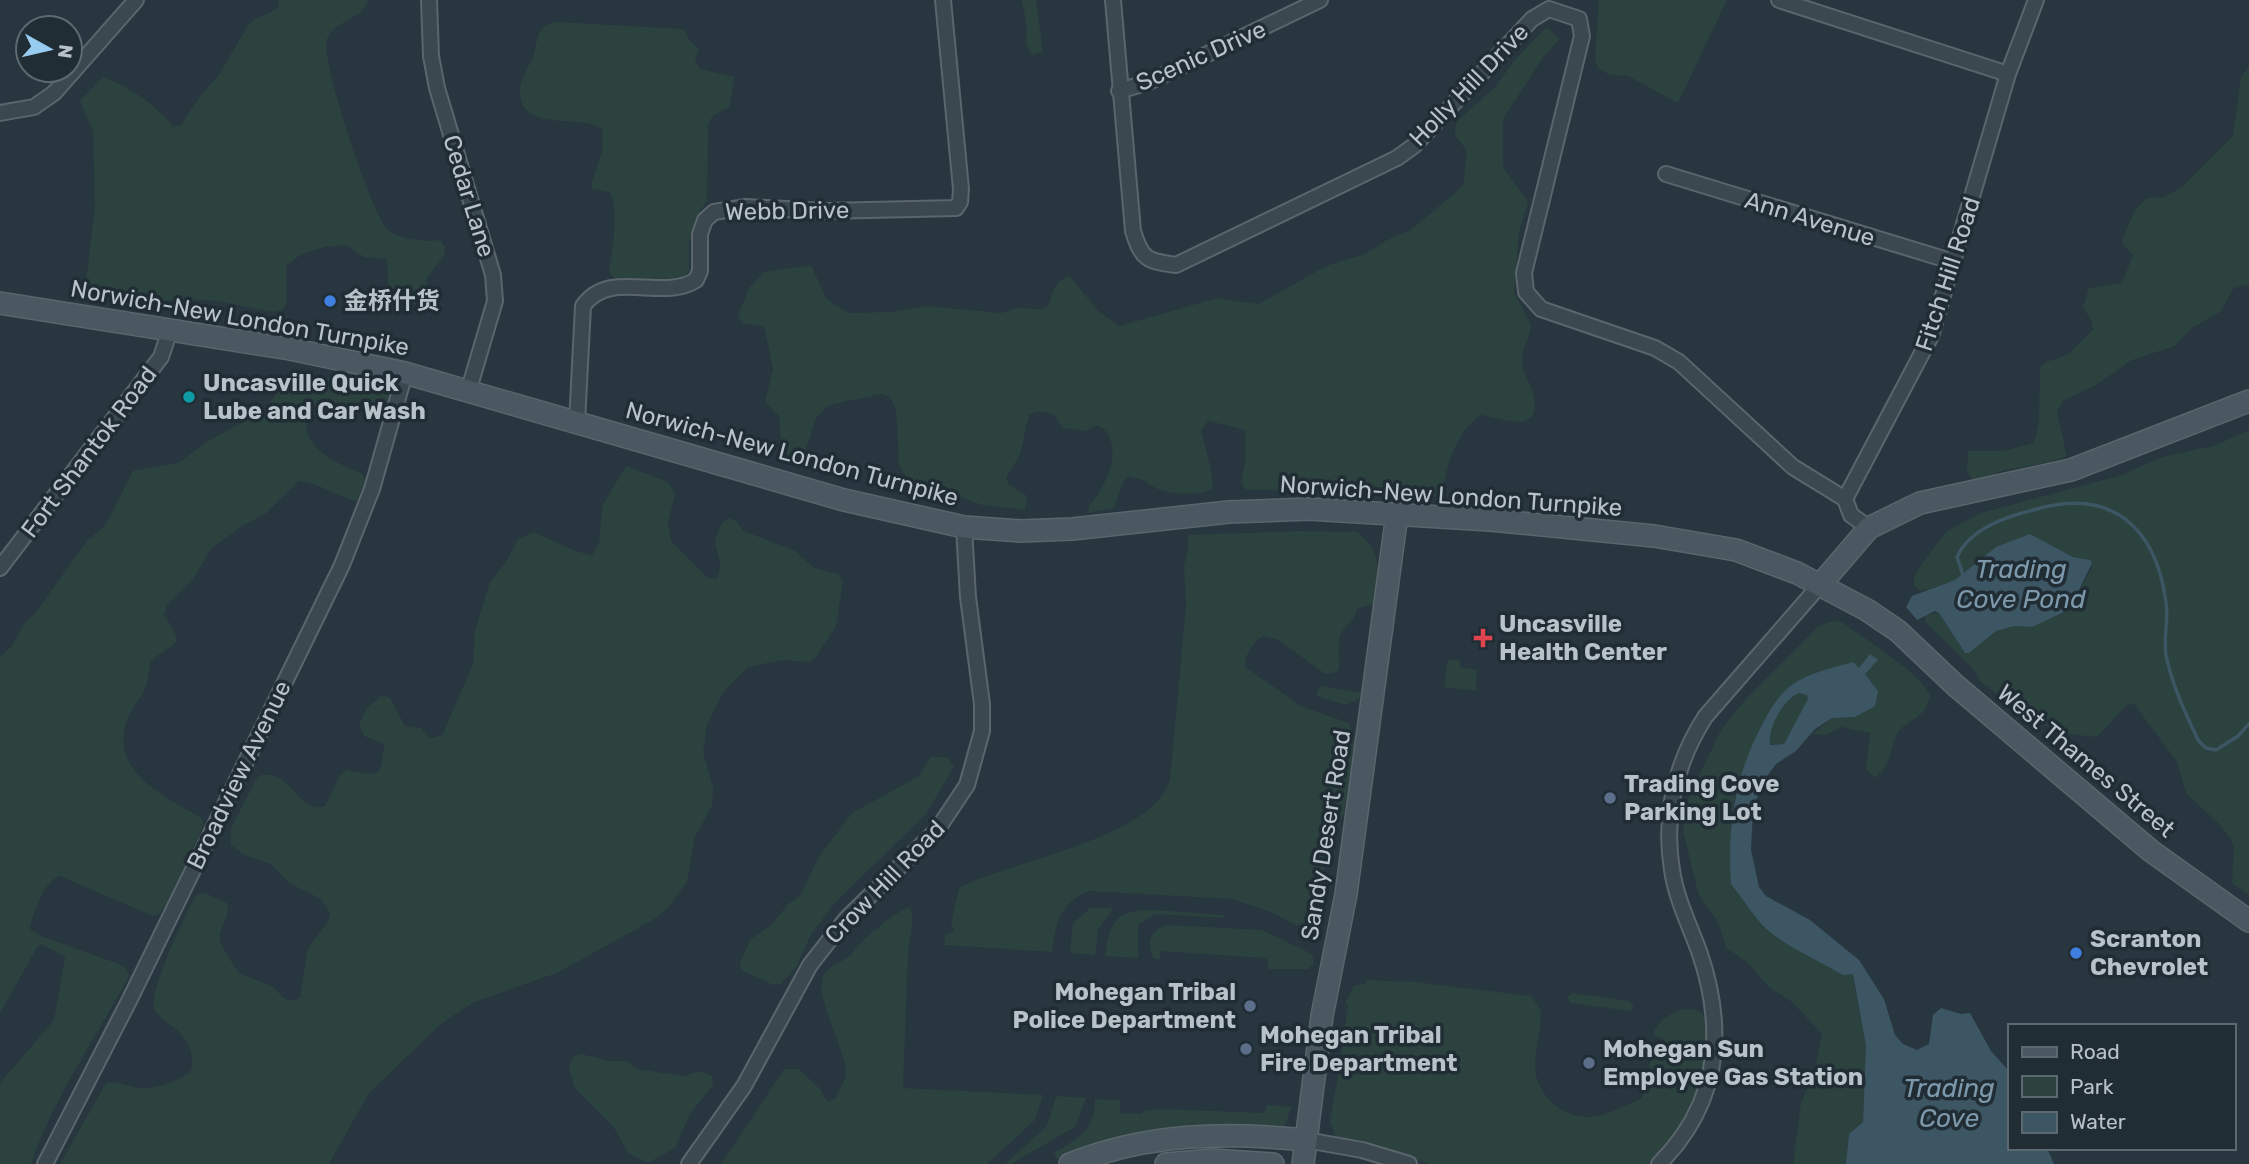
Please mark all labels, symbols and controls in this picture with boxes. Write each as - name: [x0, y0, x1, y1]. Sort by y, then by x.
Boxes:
- north arrow: [14, 14, 84, 84]
- street label: Scenic Drive: [1132, 15, 1270, 97]
- street label: Holly Hill Drive: [1404, 18, 1534, 152]
- text: N: [53, 43, 78, 60]
- street label: Cedar Lane: [437, 132, 501, 260]
- street label: Ann Avenue: [1742, 186, 1878, 252]
- street label: Fitch Hill Road: [1910, 193, 1986, 355]
- street label: Webb Drive: [725, 196, 849, 226]
- street label: Norwich-New London Turnpike: [69, 274, 411, 362]
- place label: 金桥什货: [344, 287, 440, 315]
- marker: 金桥什货: [322, 293, 338, 309]
- street label: Fort Shantok Road: [15, 361, 163, 543]
- place label: Uncasville Quick Lube and Car Wash: [203, 369, 426, 425]
- marker: Uncasville Quick Lube and Car Wash: [181, 389, 197, 405]
- street label: Norwich-New London Turnpike: [623, 396, 961, 512]
- street label: Norwich-New London Turnpike: [1279, 470, 1623, 522]
- water label: Trading Cove Pond: [1956, 554, 2086, 615]
- place label: Uncasville Health Center: [1499, 610, 1667, 666]
- marker: Uncasville Health Center: [1473, 628, 1493, 648]
- street label: Broadview Avenue: [181, 676, 297, 874]
- street label: West Thames Street: [1992, 679, 2180, 843]
- street label: Sandy Desert Road: [1296, 728, 1356, 942]
- place label: Trading Cove Parking Lot: [1624, 770, 1780, 826]
- marker: Trading Cove Parking Lot: [1602, 790, 1618, 806]
- street label: Crow Hill Road: [819, 815, 951, 949]
- place label: Scranton Chevrolet: [2090, 925, 2208, 981]
- marker: Scranton Chevrolet: [2068, 945, 2084, 961]
- place label: Mohegan Tribal Police Department: [1012, 978, 1236, 1034]
- marker: Mohegan Tribal Police Department: [1242, 998, 1258, 1014]
- place label: Mohegan Tribal Fire Department: [1260, 1021, 1457, 1077]
- legend: [2008, 1024, 2235, 1150]
- place label: Mohegan Sun Employee Gas Station: [1603, 1035, 1863, 1091]
- text: Road: [2070, 1039, 2120, 1064]
- marker: Mohegan Tribal Fire Department: [1238, 1041, 1254, 1057]
- marker: Mohegan Sun Employee Gas Station: [1581, 1055, 1597, 1071]
- water label: Trading Cove: [1903, 1073, 1995, 1134]
- text: Park: [2070, 1074, 2114, 1099]
- text: Water: [2070, 1109, 2126, 1134]

